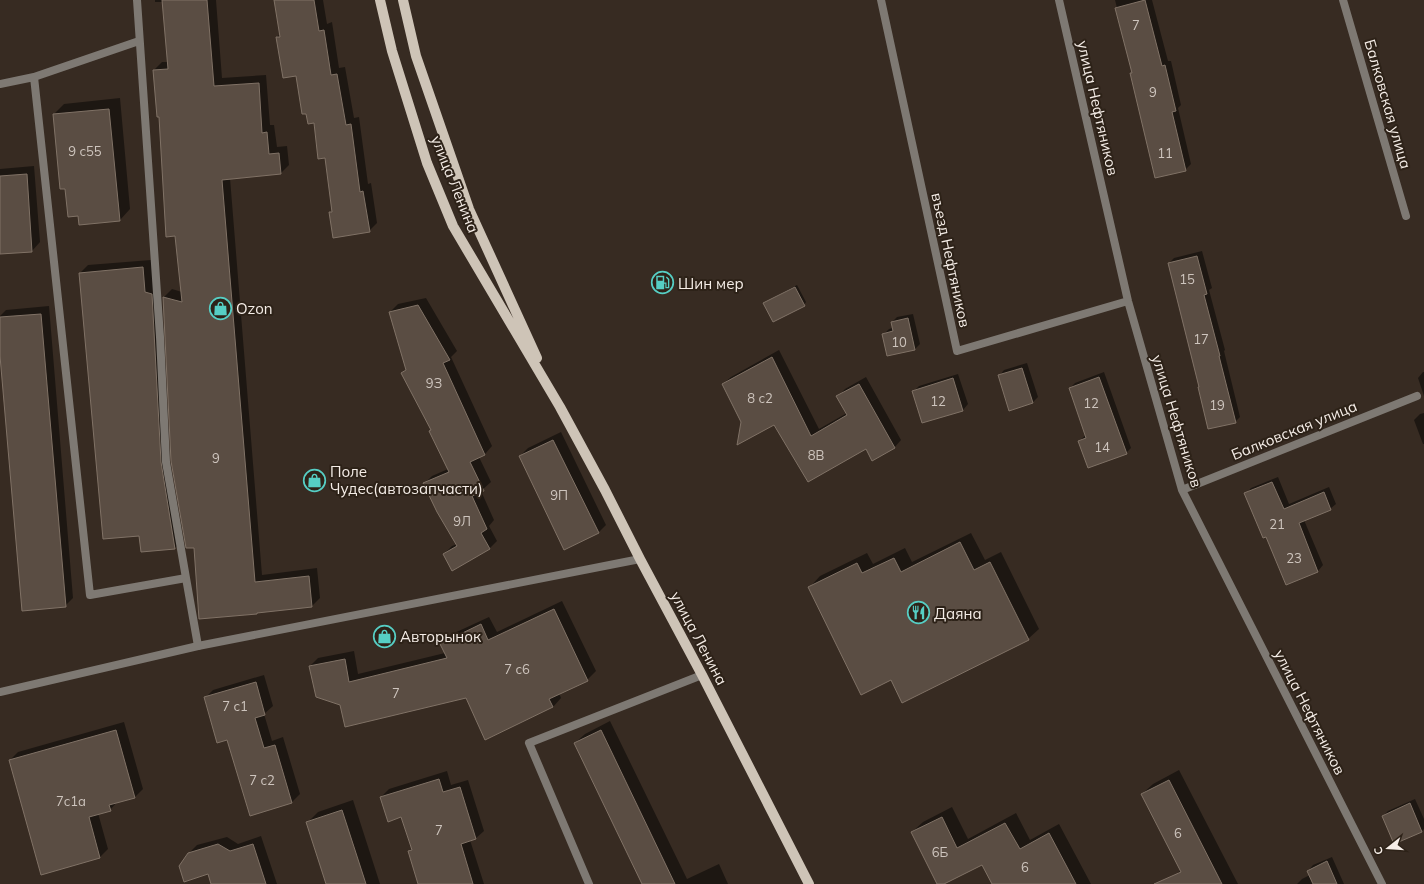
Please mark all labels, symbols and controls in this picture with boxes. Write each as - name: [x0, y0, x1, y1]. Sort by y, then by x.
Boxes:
- house number: 7: [1132, 17, 1140, 33]
- street label: Балковская улица: [1360, 37, 1416, 171]
- street label: улица Нефтяников: [1073, 39, 1123, 177]
- house number: 9: [1149, 84, 1157, 100]
- street label: улица Ленина: [427, 133, 483, 235]
- house number: 9 с55: [68, 143, 102, 159]
- house number: 11: [1157, 145, 1173, 161]
- street label: въезд Нефтяников: [927, 191, 975, 329]
- fuel station icon: Шин мер: [649, 270, 675, 296]
- house number: 15: [1179, 271, 1195, 287]
- place label: Шин мер: [678, 274, 744, 293]
- shop icon: Ozon: [207, 295, 233, 321]
- place label: Ozon: [236, 299, 273, 318]
- house number: 17: [1193, 331, 1209, 347]
- house number: 10: [891, 334, 907, 350]
- street label: улица Нефтяников: [1148, 352, 1206, 490]
- house number: 9З: [426, 375, 442, 391]
- house number: 8 с2: [747, 390, 773, 406]
- house number: 12: [930, 393, 946, 409]
- house number: 12: [1083, 395, 1099, 411]
- street label: Балковская улица: [1228, 396, 1360, 464]
- house number: 19: [1209, 397, 1225, 413]
- house number: 14: [1094, 439, 1110, 455]
- house number: 8В: [808, 447, 824, 463]
- house number: 9: [212, 450, 220, 466]
- place label: Поле Чудес(автозапчасти): [330, 462, 483, 498]
- shop icon: Поле Чудес(автозапчасти): [301, 467, 327, 493]
- house number: 9П: [550, 487, 568, 503]
- house number: 9Л: [453, 513, 471, 529]
- house number: 21: [1269, 516, 1285, 532]
- house number: 23: [1286, 550, 1302, 566]
- street label: улица Ленина: [666, 588, 732, 688]
- restaurant icon: Даяна: [906, 600, 932, 626]
- place label: Даяна: [934, 604, 982, 623]
- shop icon: Авторынок: [372, 623, 398, 649]
- place label: Авторынок: [400, 627, 482, 646]
- street label: улица Нефтяников: [1270, 646, 1350, 778]
- house number: 7 с6: [504, 661, 530, 677]
- house number: 7: [392, 685, 400, 701]
- house number: 7 с1: [222, 698, 248, 714]
- house number: 7 с2: [249, 772, 275, 788]
- house number: 7с1а: [56, 793, 86, 809]
- house number: 7: [435, 822, 443, 838]
- house number: 6: [1174, 825, 1182, 841]
- north arrow: [1368, 828, 1408, 868]
- house number: 6Б: [932, 844, 948, 860]
- text: С: [1371, 845, 1386, 857]
- house number: 6: [1021, 859, 1029, 875]

